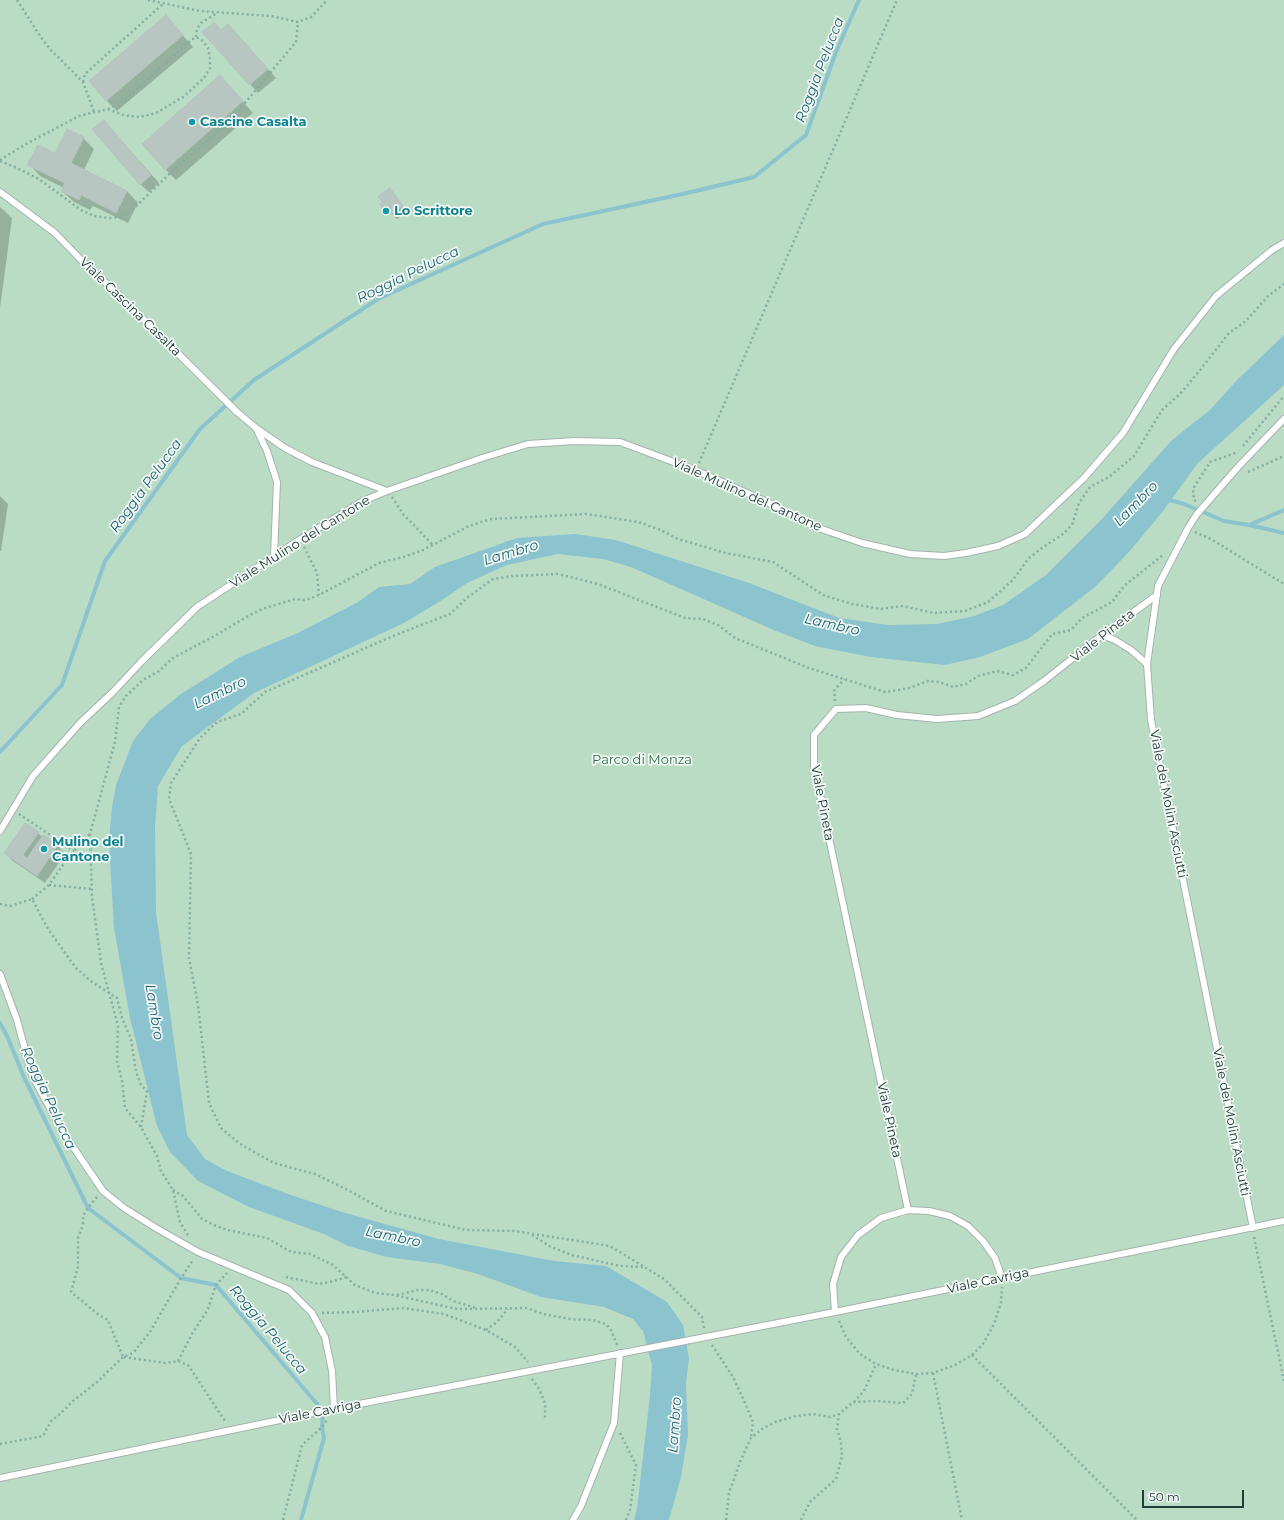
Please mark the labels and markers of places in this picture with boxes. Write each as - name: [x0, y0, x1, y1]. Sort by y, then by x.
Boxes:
- place label: Cascine Casalta: [200, 114, 306, 130]
- marker: Cascine Casalta: [187, 117, 197, 127]
- place label: Lo Scrittore: [394, 203, 473, 219]
- marker: Lo Scrittore: [381, 206, 391, 216]
- place label: Mulino del Cantone: [52, 834, 124, 865]
- marker: Mulino del Cantone: [39, 844, 49, 854]

